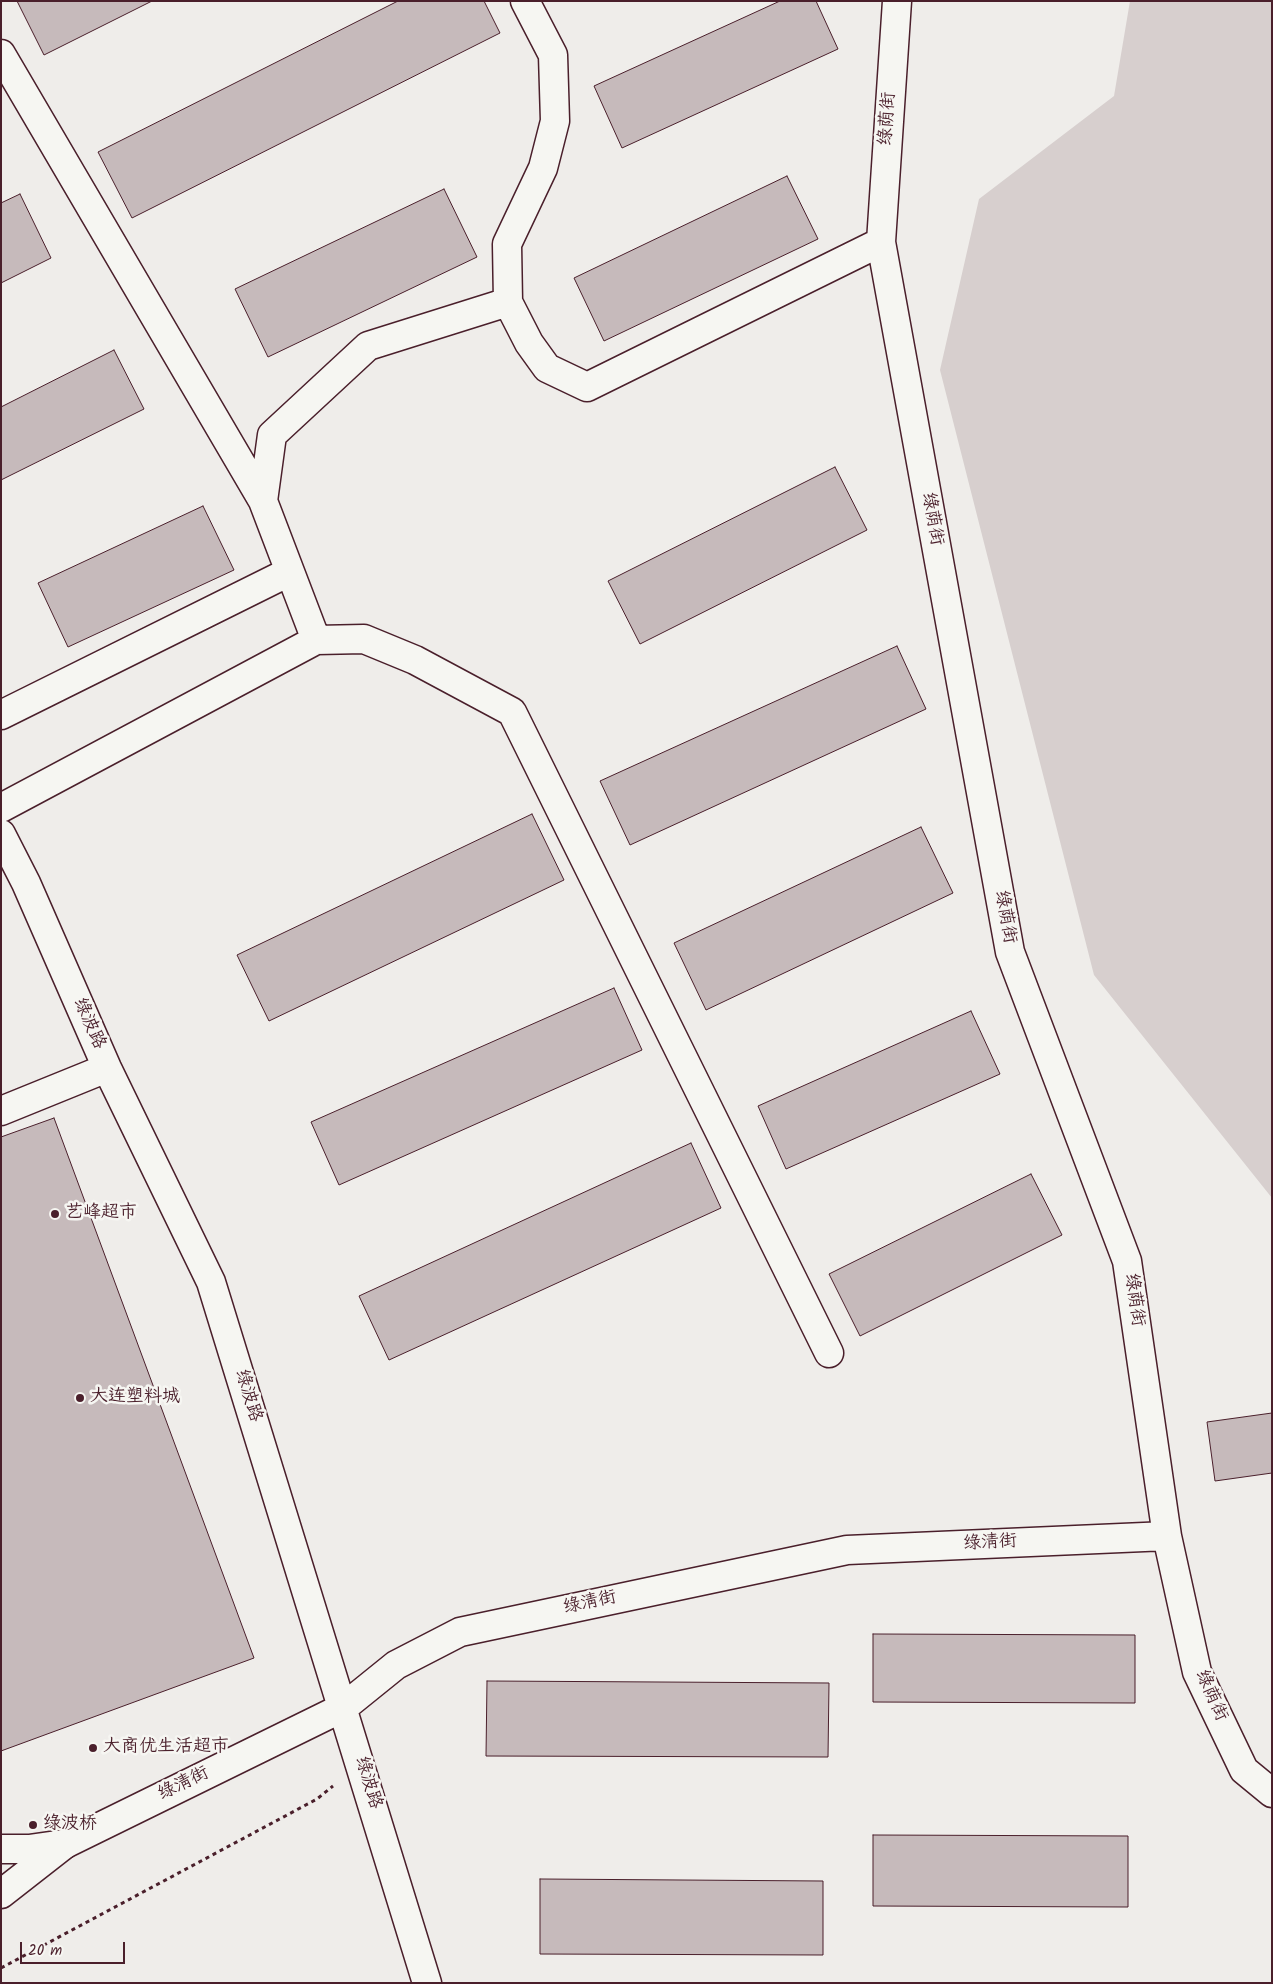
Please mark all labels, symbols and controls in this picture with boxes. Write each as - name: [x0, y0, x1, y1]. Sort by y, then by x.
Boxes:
- street label: 绿荫街: [876, 91, 902, 147]
- street label: 绿荫街: [916, 491, 946, 547]
- street label: 绿荫街: [989, 889, 1019, 945]
- street label: 绿波路: [67, 995, 109, 1053]
- place label: 艺峰超市: [65, 1203, 137, 1225]
- marker: 艺峰超市: [49, 1208, 61, 1220]
- street label: 绿荫街: [1119, 1272, 1147, 1328]
- street label: 绿波路: [229, 1367, 265, 1425]
- place label: 大连塑料城: [90, 1387, 180, 1409]
- marker: 大连塑料城: [74, 1392, 86, 1404]
- street label: 绿清街: [962, 1532, 1018, 1556]
- street label: 绿清街: [561, 1588, 619, 1620]
- street label: 绿荫街: [1189, 1667, 1231, 1725]
- place label: 大商优生活超市: [103, 1737, 229, 1759]
- marker: 大商优生活超市: [87, 1742, 99, 1754]
- street label: 绿波路: [349, 1754, 385, 1812]
- street label: 绿清街: [155, 1763, 213, 1807]
- place label: 绿波桥: [43, 1814, 97, 1836]
- marker: 绿波桥: [27, 1819, 39, 1831]
- scale bar: [22, 1932, 128, 1964]
- text: 20 m: [28, 1939, 62, 1963]

